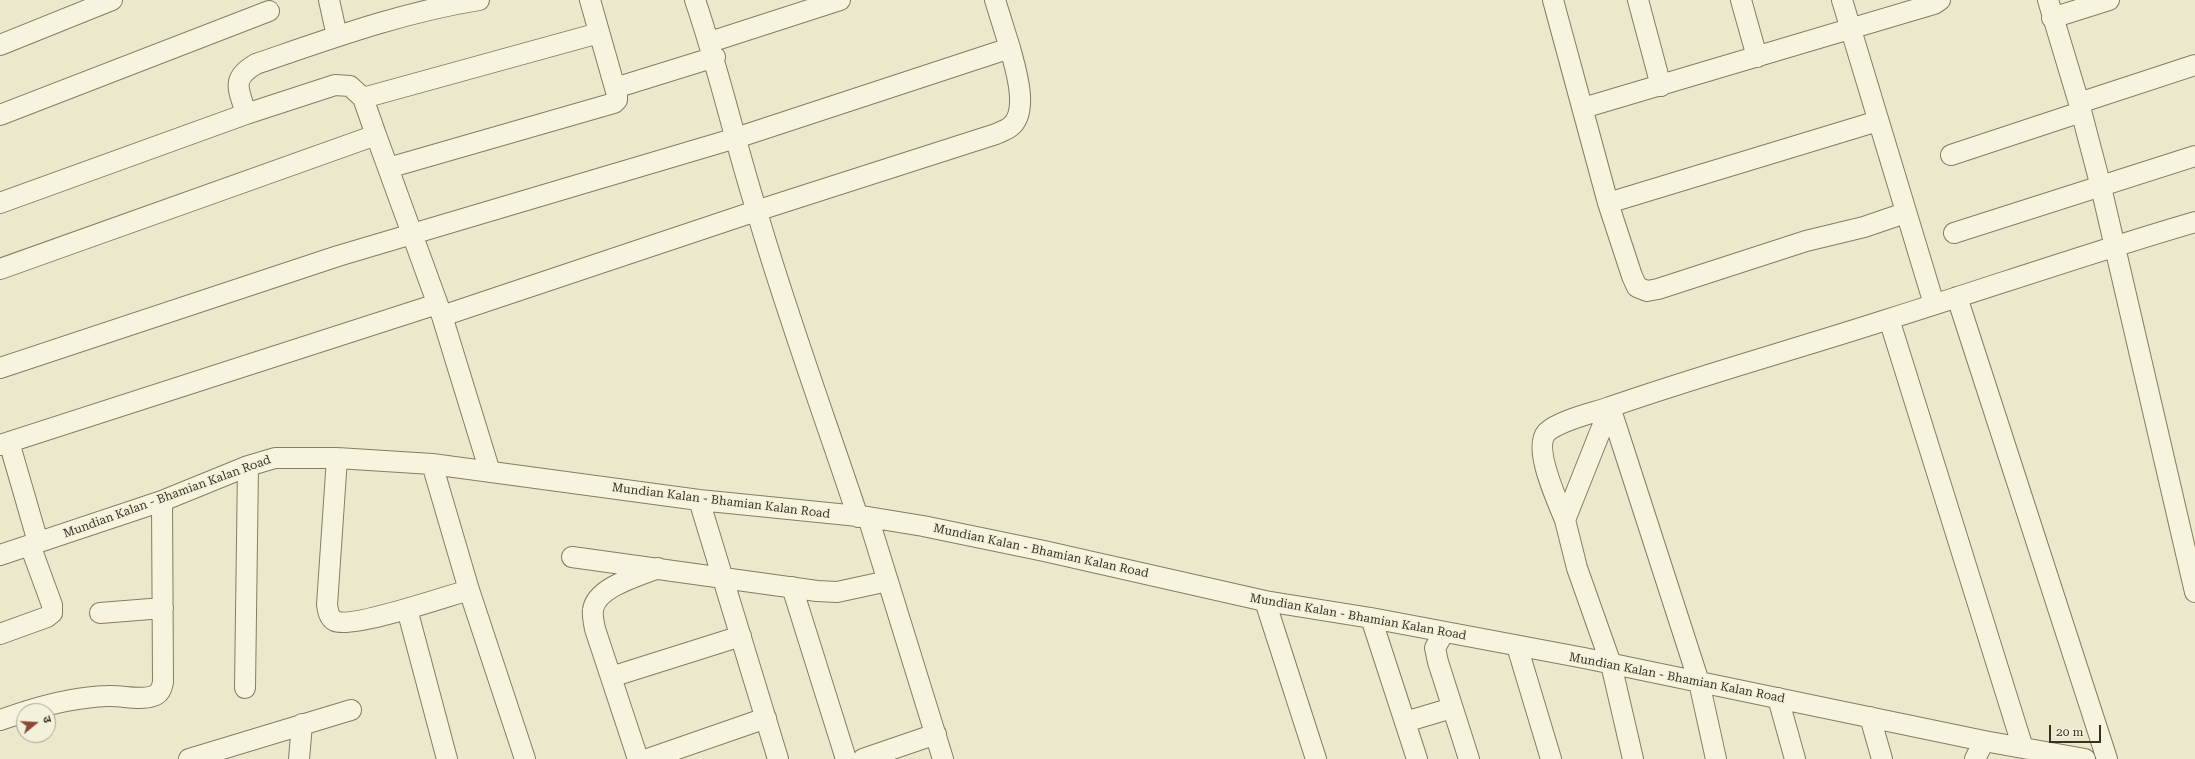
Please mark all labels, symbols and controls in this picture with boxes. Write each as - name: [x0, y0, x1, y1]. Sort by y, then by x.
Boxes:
- street label: Mundian Kalan - Bhamian Kalan Road: [61, 453, 273, 541]
- street label: Mundian Kalan - Bhamian Kalan Road: [611, 480, 831, 522]
- street label: Mundian Kalan - Bhamian Kalan Road: [932, 521, 1150, 581]
- street label: Mundian Kalan - Bhamian Kalan Road: [1249, 591, 1467, 643]
- street label: Mundian Kalan - Bhamian Kalan Road: [1568, 650, 1786, 706]
- north arrow: [16, 703, 56, 743]
- text: उ: [40, 714, 54, 725]
- scale bar: [2051, 717, 2103, 743]
- text: 20 m: [2056, 725, 2083, 739]

